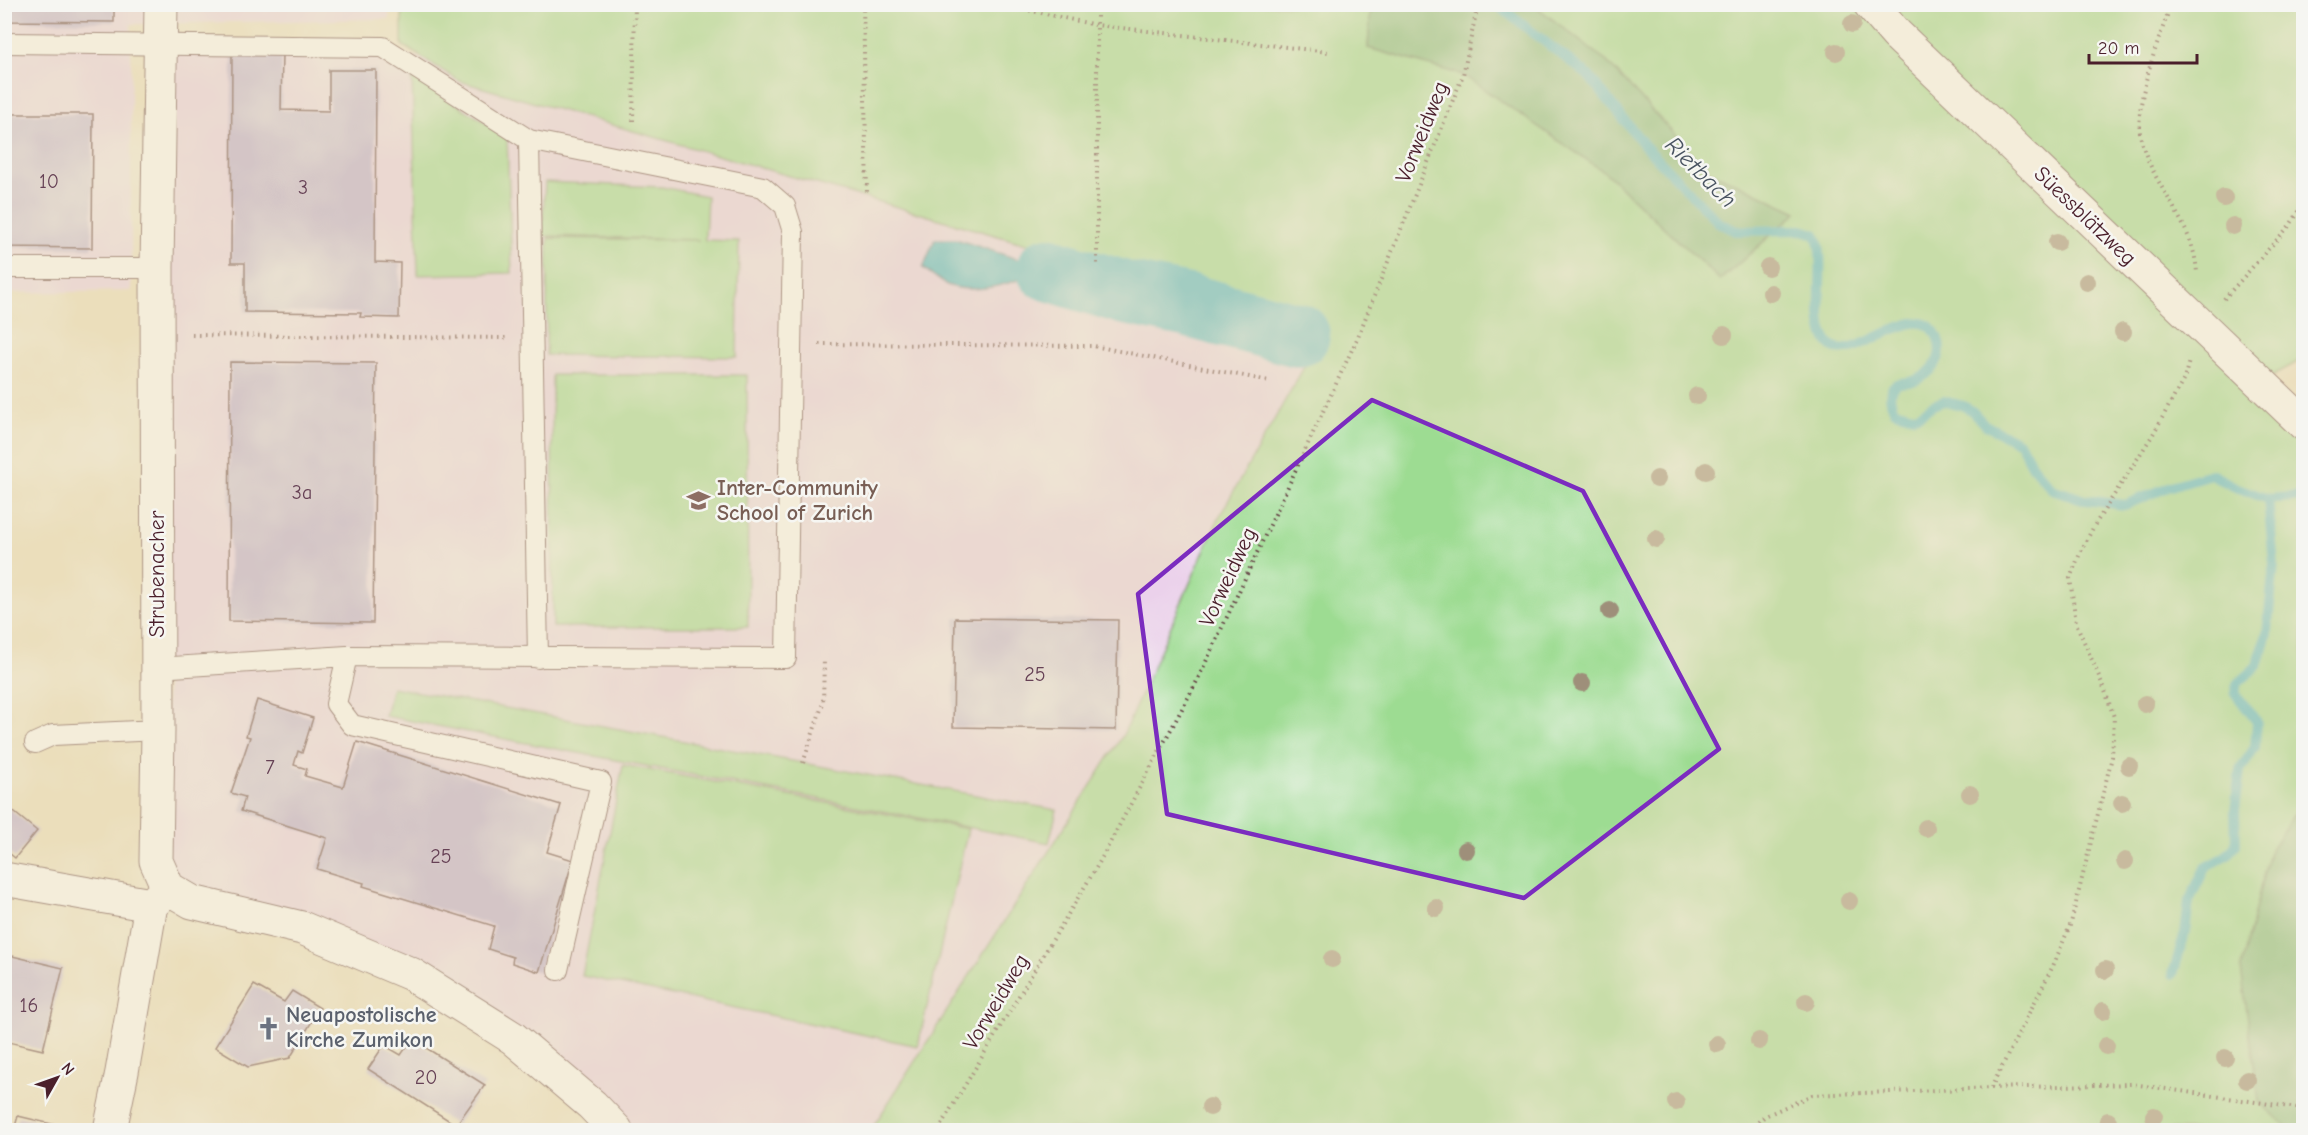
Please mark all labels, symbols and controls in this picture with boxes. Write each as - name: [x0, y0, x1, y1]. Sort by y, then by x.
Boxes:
- scale bar: [2089, 27, 2197, 65]
- text: 20 m: [2098, 38, 2139, 59]
- street label: Vorweidweg: [1390, 78, 1454, 186]
- water label: Rietbach: [1660, 131, 1742, 213]
- street label: Süessblätzweg: [2029, 161, 2141, 271]
- house number: 10: [39, 170, 59, 193]
- house number: 3: [298, 176, 308, 199]
- place label: Inter-Community School of Zurich: [717, 475, 879, 526]
- house number: 3a: [292, 481, 312, 504]
- school or university icon: Inter-Community School of Zurich: [686, 488, 712, 514]
- street label: Strubenacher: [144, 510, 170, 637]
- street label: Vorweidweg: [1194, 523, 1262, 631]
- house number: 25: [1024, 663, 1046, 686]
- house number: 7: [265, 756, 275, 779]
- house number: 25: [430, 845, 452, 868]
- street label: Vorweidweg: [957, 950, 1035, 1054]
- house number: 16: [20, 994, 38, 1017]
- place label: Neuapostolische Kirche Zumikon: [286, 1002, 437, 1053]
- church icon: Neuapostolische Kirche Zumikon: [255, 1015, 281, 1041]
- north arrow: [27, 1048, 87, 1108]
- text: N: [57, 1059, 78, 1079]
- house number: 20: [415, 1066, 437, 1089]

